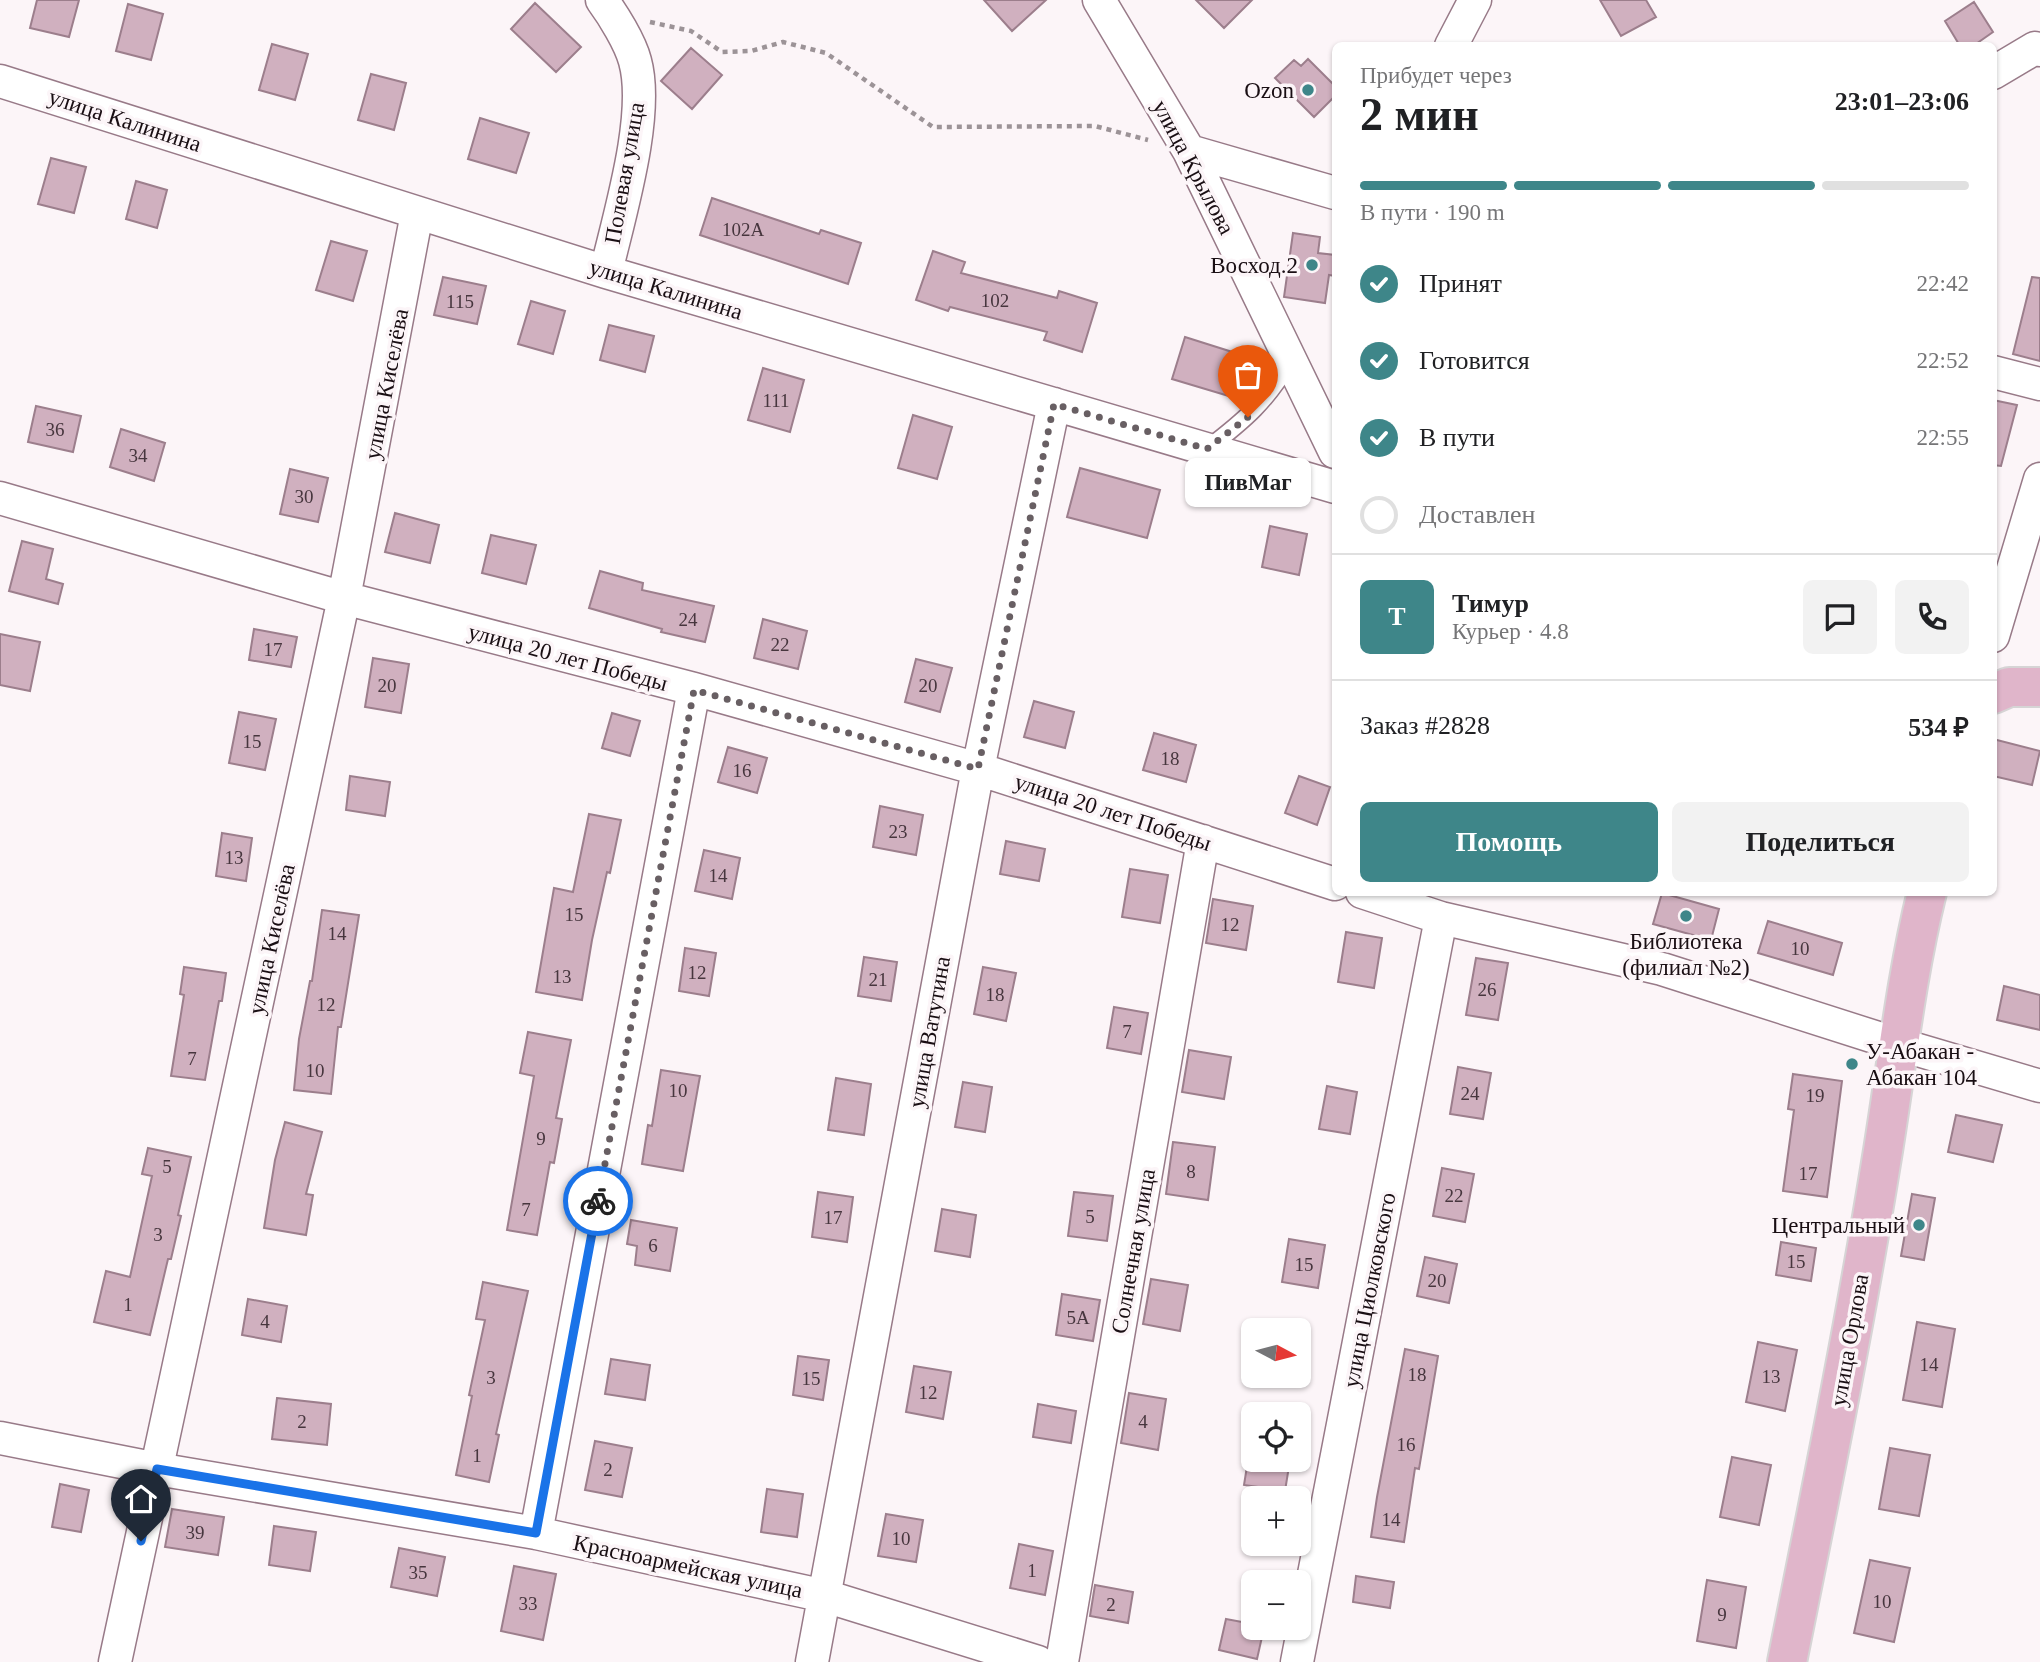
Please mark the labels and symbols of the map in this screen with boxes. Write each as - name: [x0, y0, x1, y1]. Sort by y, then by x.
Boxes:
- place label: Ozon: [1244, 78, 1294, 103]
- marker: Ozon: [1300, 82, 1316, 98]
- street label: улица Калинина: [45, 84, 204, 157]
- street label: улица Крылова: [1148, 96, 1239, 239]
- street label: Полевая улица: [600, 100, 649, 246]
- house number: 102А: [722, 219, 764, 240]
- place label: Восход.2: [1210, 253, 1298, 278]
- street label: улица Калинина: [586, 254, 745, 325]
- marker: Восход.2: [1304, 257, 1320, 273]
- house number: 102: [981, 290, 1009, 311]
- house number: 115: [446, 291, 474, 312]
- street label: улица Киселёва: [360, 306, 413, 462]
- pin: [1218, 345, 1278, 417]
- house number: 111: [762, 390, 790, 411]
- house number: 36: [46, 419, 65, 440]
- house number: 34: [129, 445, 148, 466]
- callout: ПивМаг: [1185, 459, 1311, 508]
- house number: 30: [295, 486, 314, 507]
- house number: 24: [679, 609, 698, 630]
- street label: улица 20 лет Победы: [465, 619, 670, 696]
- house number: 22: [771, 634, 790, 655]
- house number: 17: [264, 639, 283, 660]
- house number: 20: [378, 675, 397, 696]
- house number: 20: [919, 675, 938, 696]
- house number: 15: [243, 731, 262, 752]
- house number: 18: [1161, 748, 1180, 769]
- house number: 16: [733, 760, 752, 781]
- street label: улица 20 лет Победы: [1011, 769, 1214, 856]
- house number: 23: [889, 821, 908, 842]
- house number: 13: [225, 847, 244, 868]
- street label: улица Киселёва: [243, 862, 300, 1017]
- house number: 14: [709, 865, 728, 886]
- house number: 15: [565, 904, 584, 925]
- marker: Библиотека (филиал №2): [1678, 908, 1694, 924]
- house number: 12: [1221, 914, 1240, 935]
- house number: 14: [328, 923, 347, 944]
- place label: Библиотека (филиал №2): [1622, 929, 1750, 980]
- house number: 10: [1791, 938, 1810, 959]
- street label: улица Ватутина: [904, 954, 955, 1110]
- house number: 12: [688, 962, 707, 983]
- house number: 13: [553, 966, 572, 987]
- house number: 21: [869, 969, 888, 990]
- house number: 26: [1478, 979, 1497, 1000]
- house number: 18: [986, 984, 1005, 1005]
- house number: 12: [317, 994, 336, 1015]
- house number: 7: [1122, 1021, 1132, 1042]
- place label: У-Абакан - Абакан 104: [1866, 1039, 1977, 1090]
- house number: 7: [187, 1048, 197, 1069]
- marker: У-Абакан - Абакан 104: [1844, 1056, 1860, 1072]
- house number: 10: [306, 1060, 325, 1081]
- house number: 10: [669, 1080, 688, 1101]
- house number: 24: [1461, 1083, 1480, 1104]
- house number: 19: [1806, 1085, 1825, 1106]
- house number: 9: [536, 1128, 546, 1149]
- house number: 5: [162, 1156, 172, 1177]
- house number: 8: [1186, 1161, 1196, 1182]
- house number: 17: [1799, 1163, 1818, 1184]
- courier: [563, 1166, 633, 1236]
- street label: Солнечная улица: [1107, 1167, 1160, 1336]
- house number: 22: [1445, 1185, 1464, 1206]
- street label: улица Циолковского: [1338, 1190, 1401, 1390]
- house number: 7: [521, 1199, 531, 1220]
- house number: 5: [1085, 1206, 1095, 1227]
- house number: 17: [824, 1207, 843, 1228]
- place label: Центральный: [1772, 1213, 1905, 1238]
- marker: Центральный: [1911, 1217, 1927, 1233]
- house number: 3: [153, 1224, 163, 1245]
- house number: 6: [648, 1235, 658, 1256]
- house number: 15: [1787, 1251, 1806, 1272]
- house number: 15: [1295, 1254, 1314, 1275]
- house number: 20: [1428, 1270, 1447, 1291]
- street label: улица Орлова: [1826, 1272, 1873, 1408]
- house number: 1: [123, 1294, 133, 1315]
- house number: 5А: [1066, 1307, 1090, 1328]
- house number: 4: [260, 1311, 270, 1332]
- north arrow: [1241, 1318, 1311, 1388]
- house number: 14: [1920, 1354, 1939, 1375]
- house number: 18: [1408, 1364, 1427, 1385]
- house number: 13: [1762, 1366, 1781, 1387]
- house number: 3: [486, 1367, 496, 1388]
- house number: 15: [802, 1368, 821, 1389]
- house number: 12: [919, 1382, 938, 1403]
- house number: 2: [297, 1411, 307, 1432]
- house number: 4: [1138, 1411, 1148, 1432]
- house number: 16: [1397, 1434, 1416, 1455]
- house number: 1: [472, 1445, 482, 1466]
- house number: 2: [603, 1459, 613, 1480]
- pin: [111, 1469, 171, 1541]
- house number: 14: [1382, 1509, 1401, 1530]
- house number: 39: [186, 1522, 205, 1543]
- house number: 10: [892, 1528, 911, 1549]
- street label: Красноармейская улица: [571, 1530, 805, 1603]
- house number: 1: [1027, 1560, 1037, 1581]
- house number: 35: [409, 1562, 428, 1583]
- house number: 10: [1873, 1591, 1892, 1612]
- house number: 33: [519, 1593, 538, 1614]
- house number: 2: [1106, 1594, 1116, 1615]
- house number: 9: [1717, 1604, 1727, 1625]

